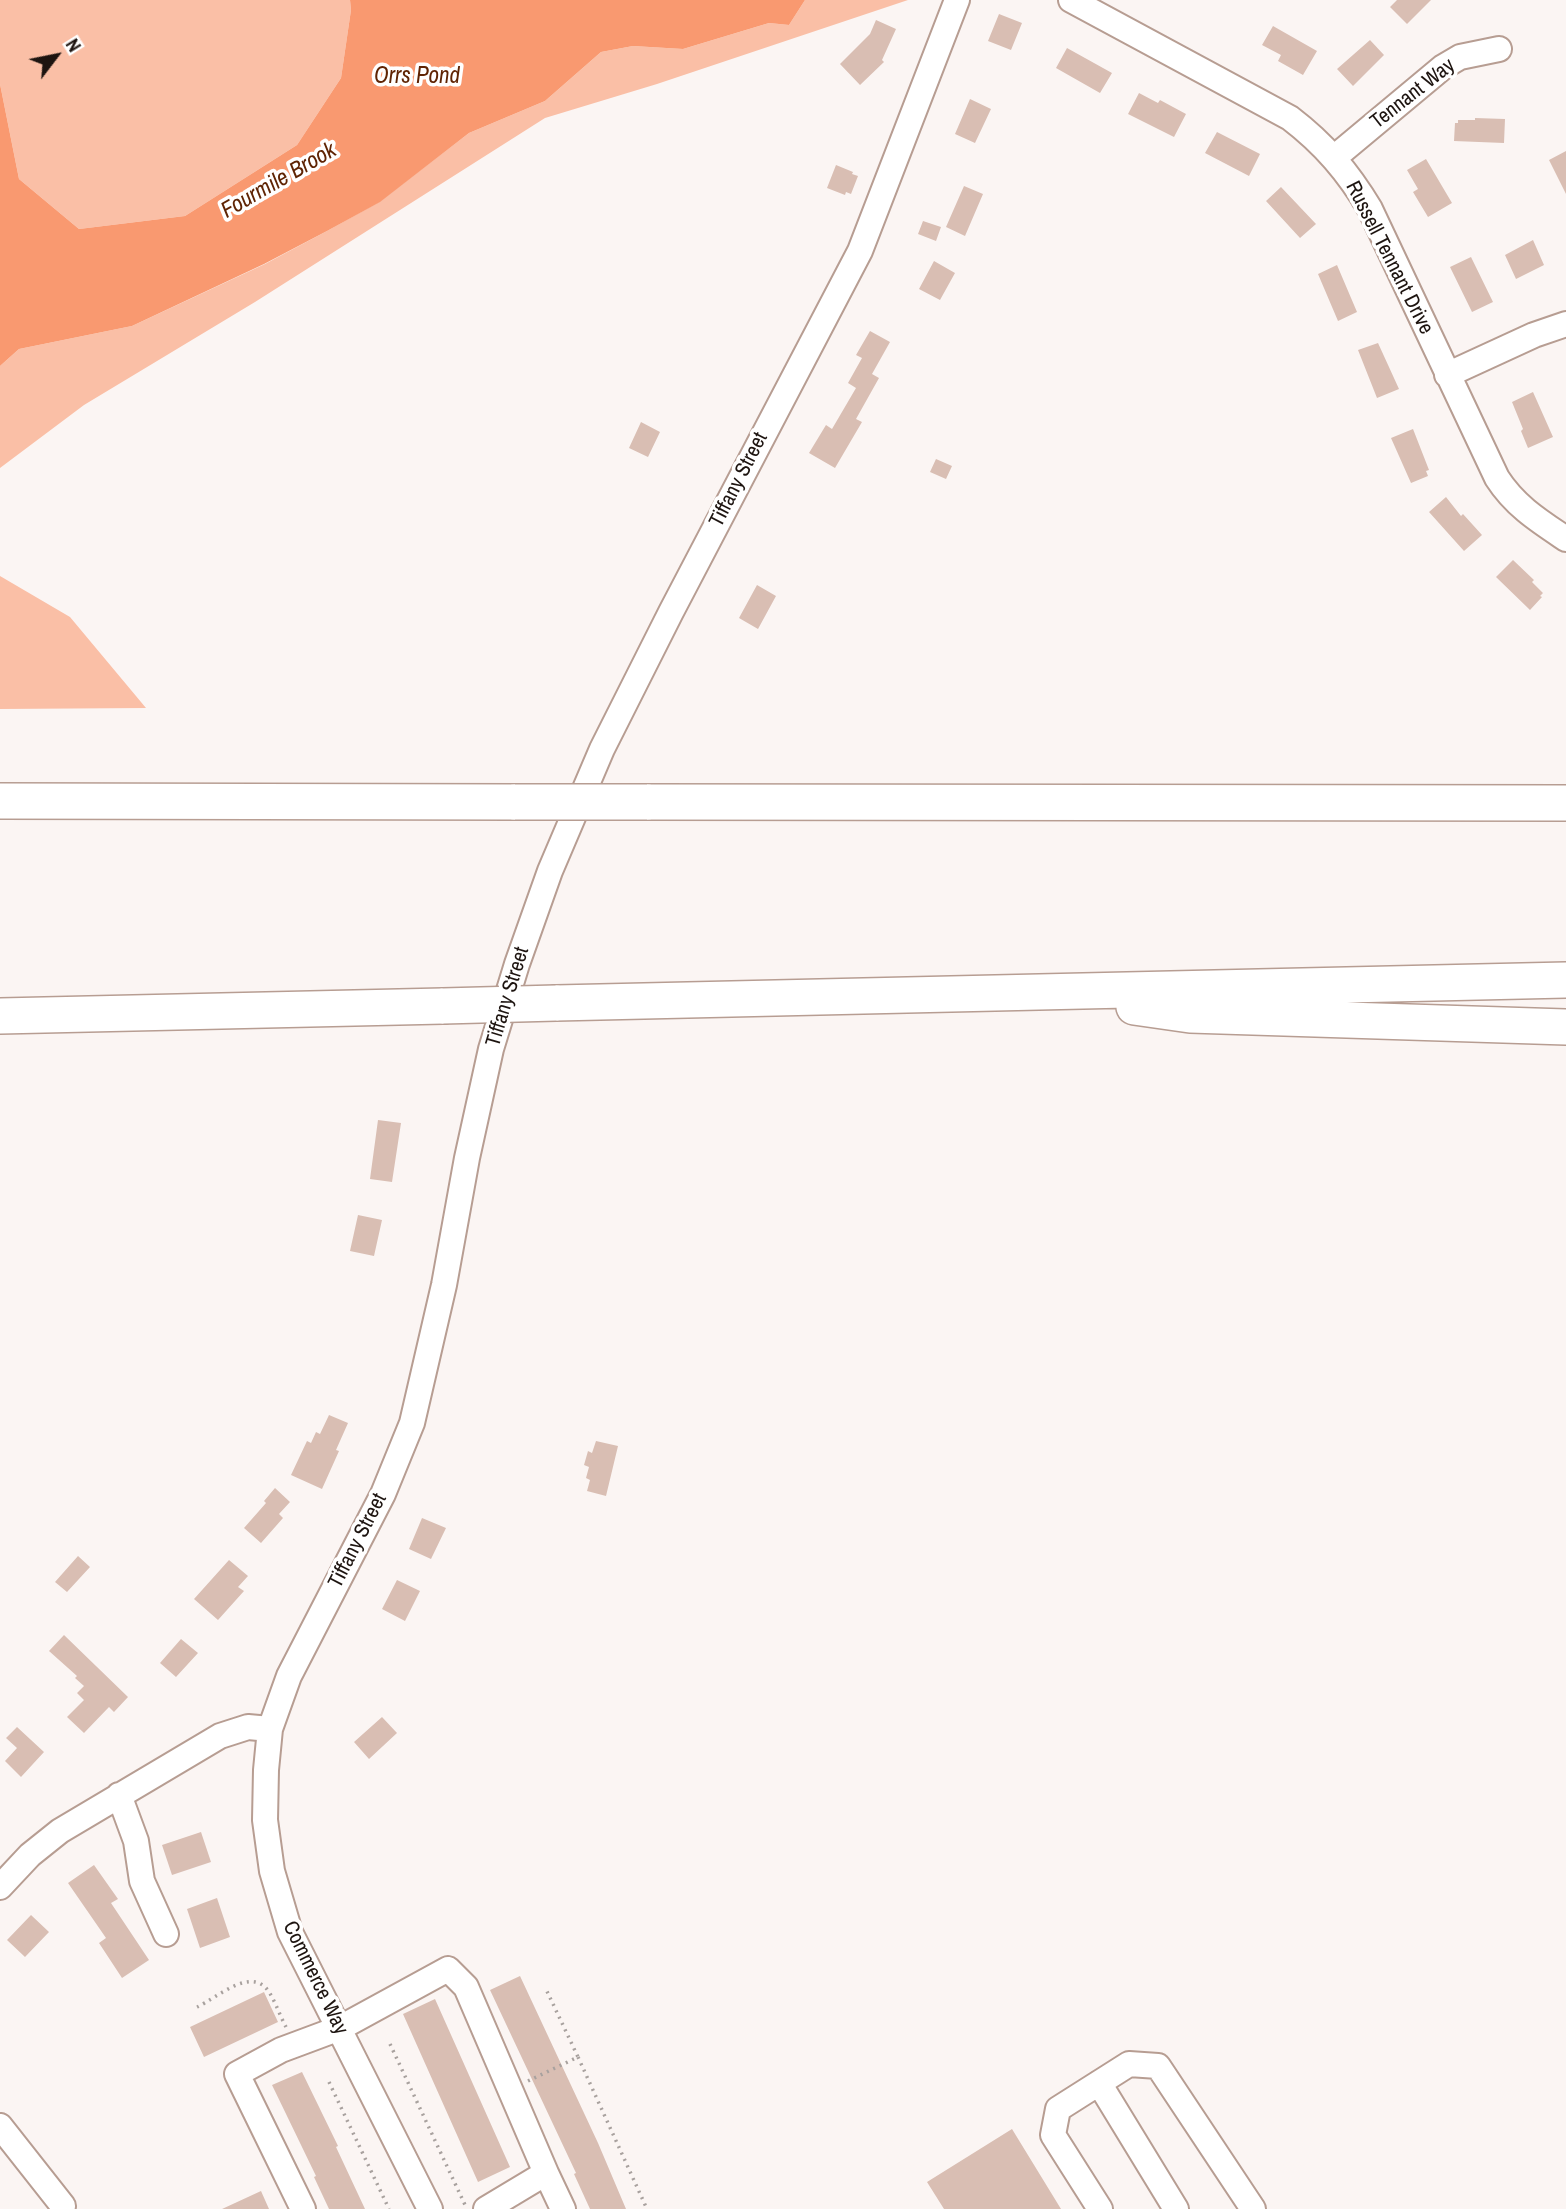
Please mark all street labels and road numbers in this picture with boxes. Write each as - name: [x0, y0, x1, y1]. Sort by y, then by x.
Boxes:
- street label: Tennant Way: [1366, 53, 1460, 135]
- street label: Russell Tennant Drive: [1340, 177, 1438, 339]
- street label: Tiffany Street: [704, 429, 774, 531]
- street label: Tiffany Street: [481, 944, 535, 1050]
- street label: Tiffany Street: [323, 1490, 393, 1592]
- street label: Commerce Way: [277, 1917, 353, 2039]

